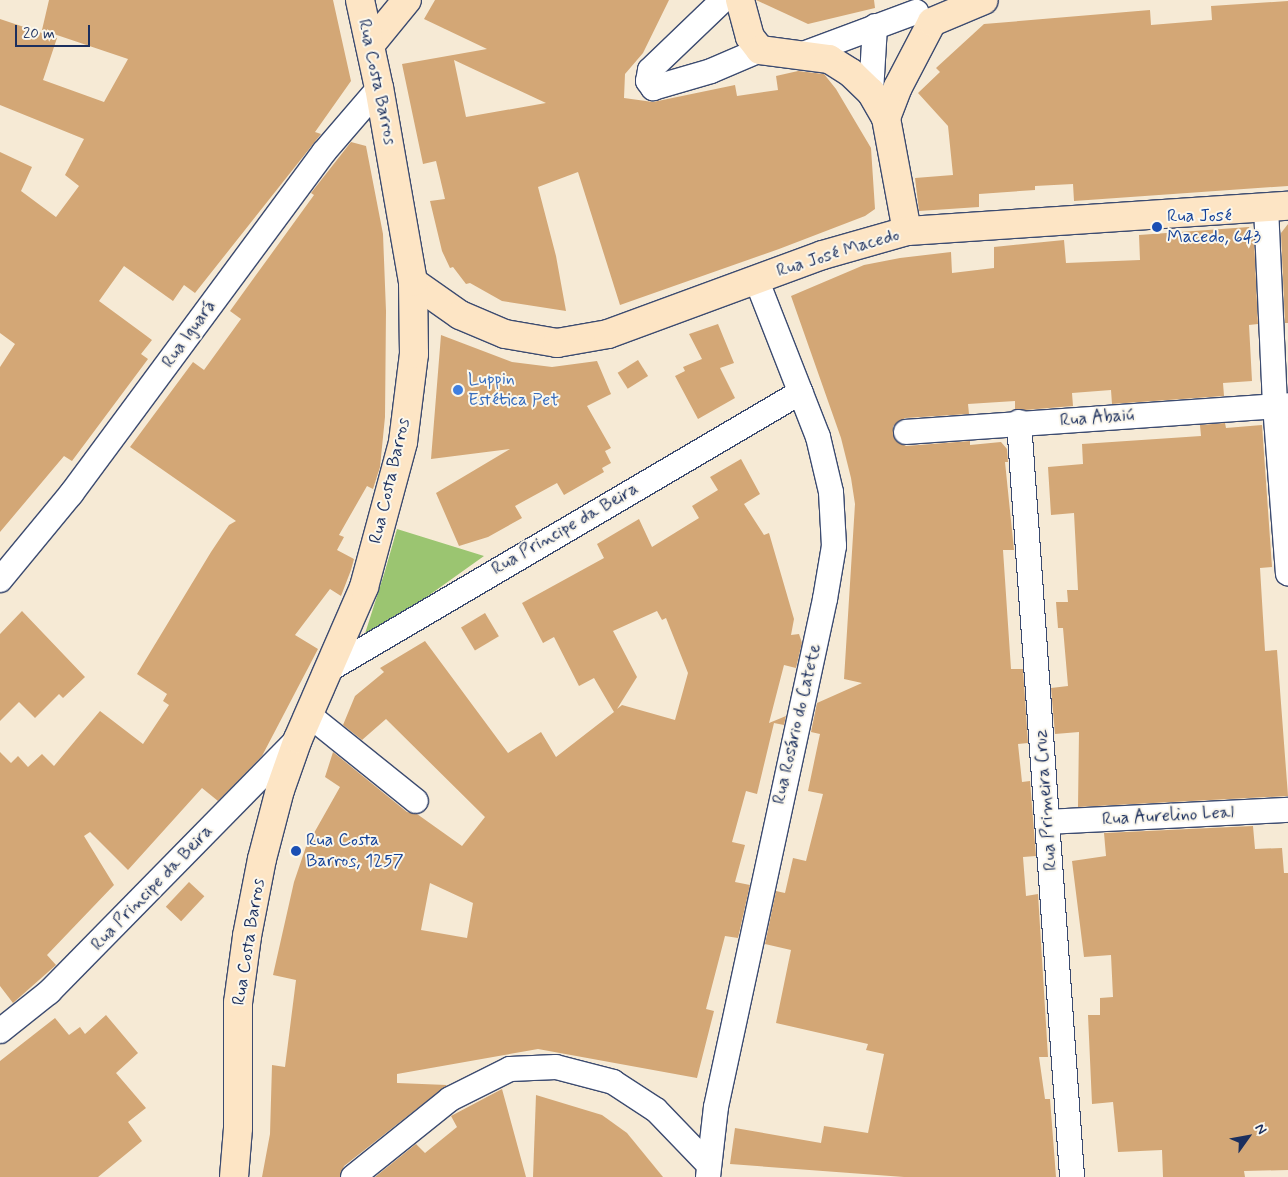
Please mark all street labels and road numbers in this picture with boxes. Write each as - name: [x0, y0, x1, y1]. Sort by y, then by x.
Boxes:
- street label: Rua Costa Barros: [353, 17, 401, 147]
- street label: Rua José Macedo: [774, 224, 902, 282]
- street label: Rua Iguará: [156, 294, 222, 374]
- street label: Rua Abaiú: [1059, 405, 1135, 431]
- street label: Rua Costa Barros: [365, 416, 415, 546]
- street label: Rua Principe da Beira: [489, 479, 641, 579]
- street label: Rua Rosário do Catete: [768, 642, 826, 806]
- street label: Rua Primeira Cruz: [1030, 727, 1062, 873]
- street label: Rua Aurelino Leal: [1102, 802, 1234, 830]
- street label: Rua Principe da Beira: [88, 822, 216, 954]
- street label: Rua Costa Barros: [228, 876, 270, 1008]

